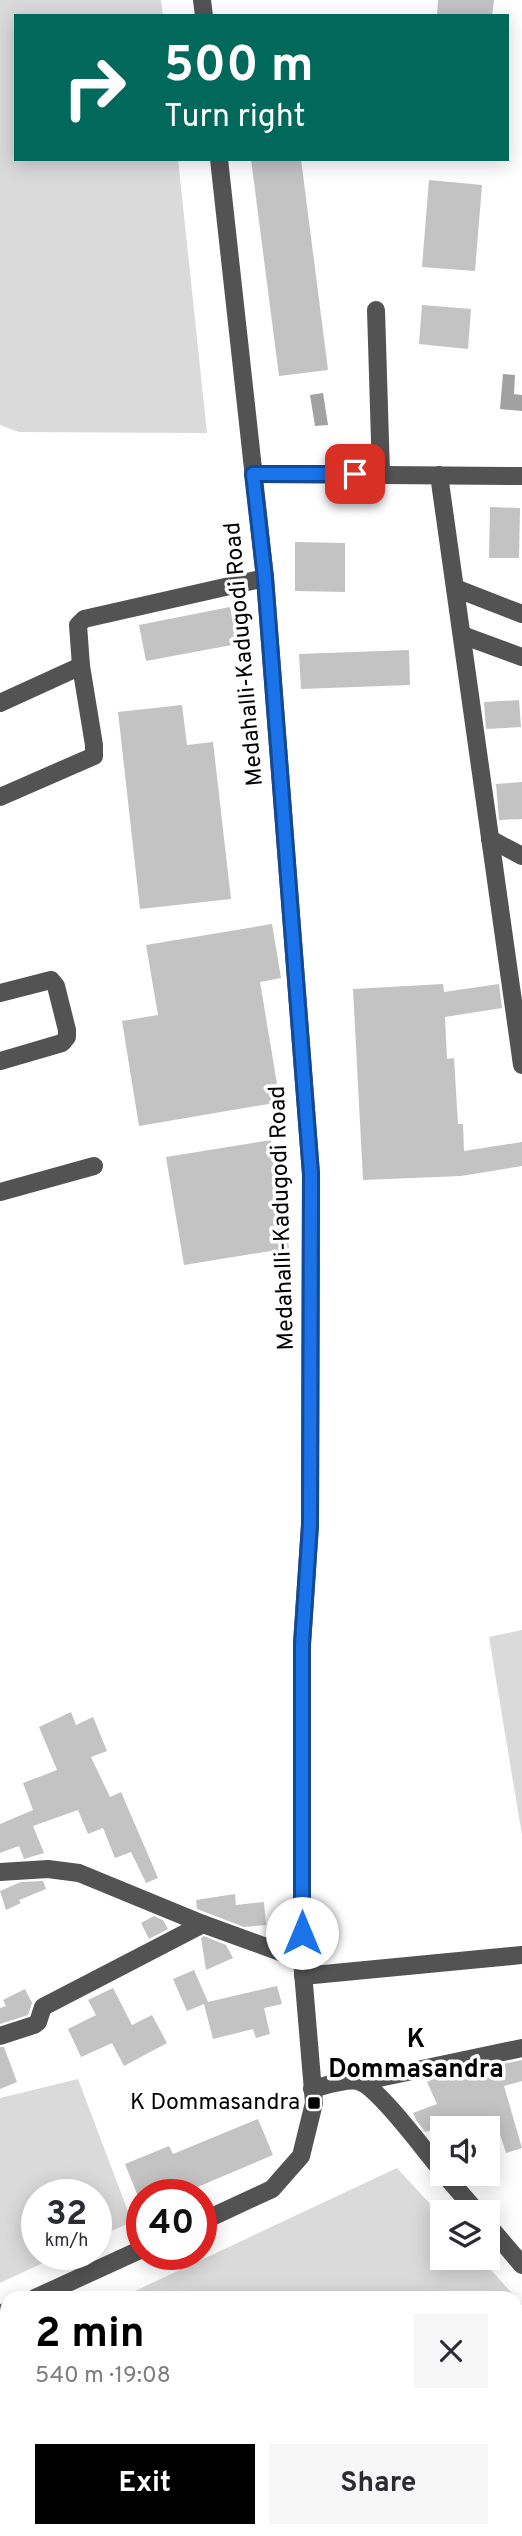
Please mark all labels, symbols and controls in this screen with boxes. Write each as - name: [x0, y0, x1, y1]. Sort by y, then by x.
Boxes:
- text: 500 m: [164, 37, 314, 99]
- icon: right: [49, 42, 140, 133]
- text: Turn right: [164, 98, 306, 138]
- pin: [325, 444, 385, 504]
- icon: arrive: [336, 455, 374, 493]
- street label: Medahalli-Kadugodi Road: [219, 521, 271, 787]
- street label: Medahalli-Kadugodi Road: [264, 1085, 302, 1351]
- position arrow: [265, 1896, 339, 1970]
- district label: K Dommasandra: [328, 2024, 504, 2087]
- place label: K Dommasandra: [130, 2089, 300, 2118]
- marker: K Dommasandra: [306, 2095, 322, 2111]
- map controls: [430, 2116, 500, 2270]
- button: sound: [430, 2116, 500, 2186]
- speed limit sign: 40: [126, 2179, 217, 2270]
- text: 32: [46, 2193, 87, 2237]
- button: layers: [430, 2200, 500, 2270]
- text: km/h: [45, 2230, 88, 2253]
- text: 2 min: [35, 2309, 145, 2362]
- button: close: [414, 2314, 488, 2388]
- text: 540 m · 19:08: [35, 2362, 171, 2391]
- button: Exit: [35, 2444, 255, 2524]
- button: Share: [269, 2444, 488, 2524]

